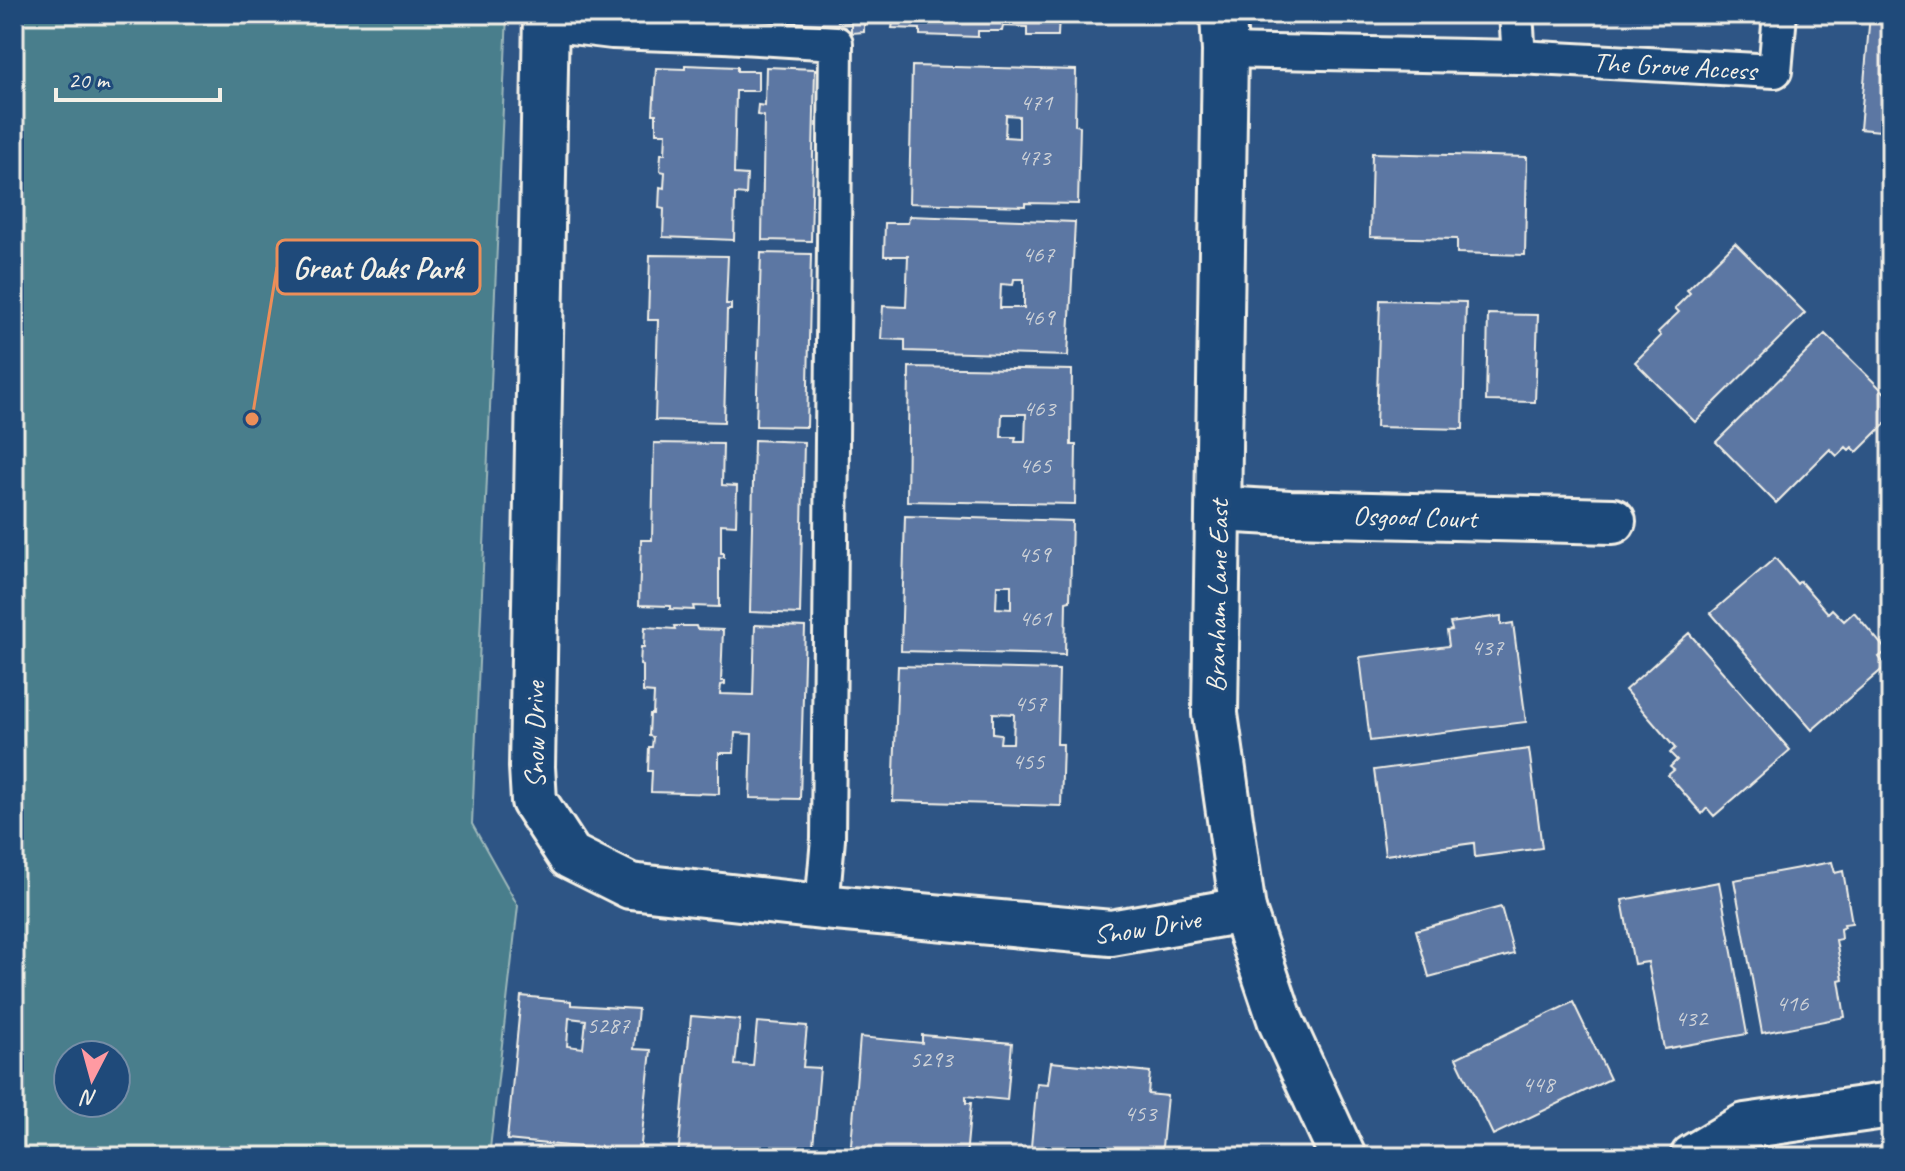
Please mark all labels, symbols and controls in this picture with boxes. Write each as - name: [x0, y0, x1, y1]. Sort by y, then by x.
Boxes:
- street label: The Grove Access: [1592, 44, 1760, 88]
- scale bar: [56, 52, 220, 102]
- text: 20 m: [68, 65, 111, 95]
- house number: 471: [1020, 87, 1053, 117]
- house number: 473: [1018, 142, 1052, 172]
- house number: 467: [1022, 239, 1055, 269]
- callout: Great Oaks Park: [277, 240, 480, 294]
- text: Great Oaks Park: [293, 249, 466, 287]
- house number: 469: [1022, 302, 1056, 332]
- house number: 463: [1023, 393, 1057, 423]
- house number: 465: [1019, 450, 1052, 480]
- street label: Branham Lane East: [1198, 497, 1236, 693]
- street label: Osgood Court: [1352, 497, 1480, 535]
- house number: 459: [1018, 539, 1052, 569]
- house number: 461: [1019, 603, 1052, 633]
- house number: 437: [1471, 632, 1504, 662]
- street label: Snow Drive: [517, 680, 552, 788]
- house number: 457: [1014, 688, 1047, 718]
- house number: 455: [1012, 746, 1045, 776]
- street label: Snow Drive: [1093, 900, 1205, 951]
- house number: 416: [1776, 988, 1809, 1018]
- house number: 432: [1675, 1003, 1709, 1033]
- house number: 5287: [586, 1010, 631, 1040]
- north arrow: [52, 1039, 132, 1119]
- house number: 5293: [909, 1044, 955, 1074]
- house number: 448: [1522, 1069, 1556, 1099]
- text: N: [78, 1083, 98, 1113]
- house number: 453: [1124, 1098, 1158, 1128]

